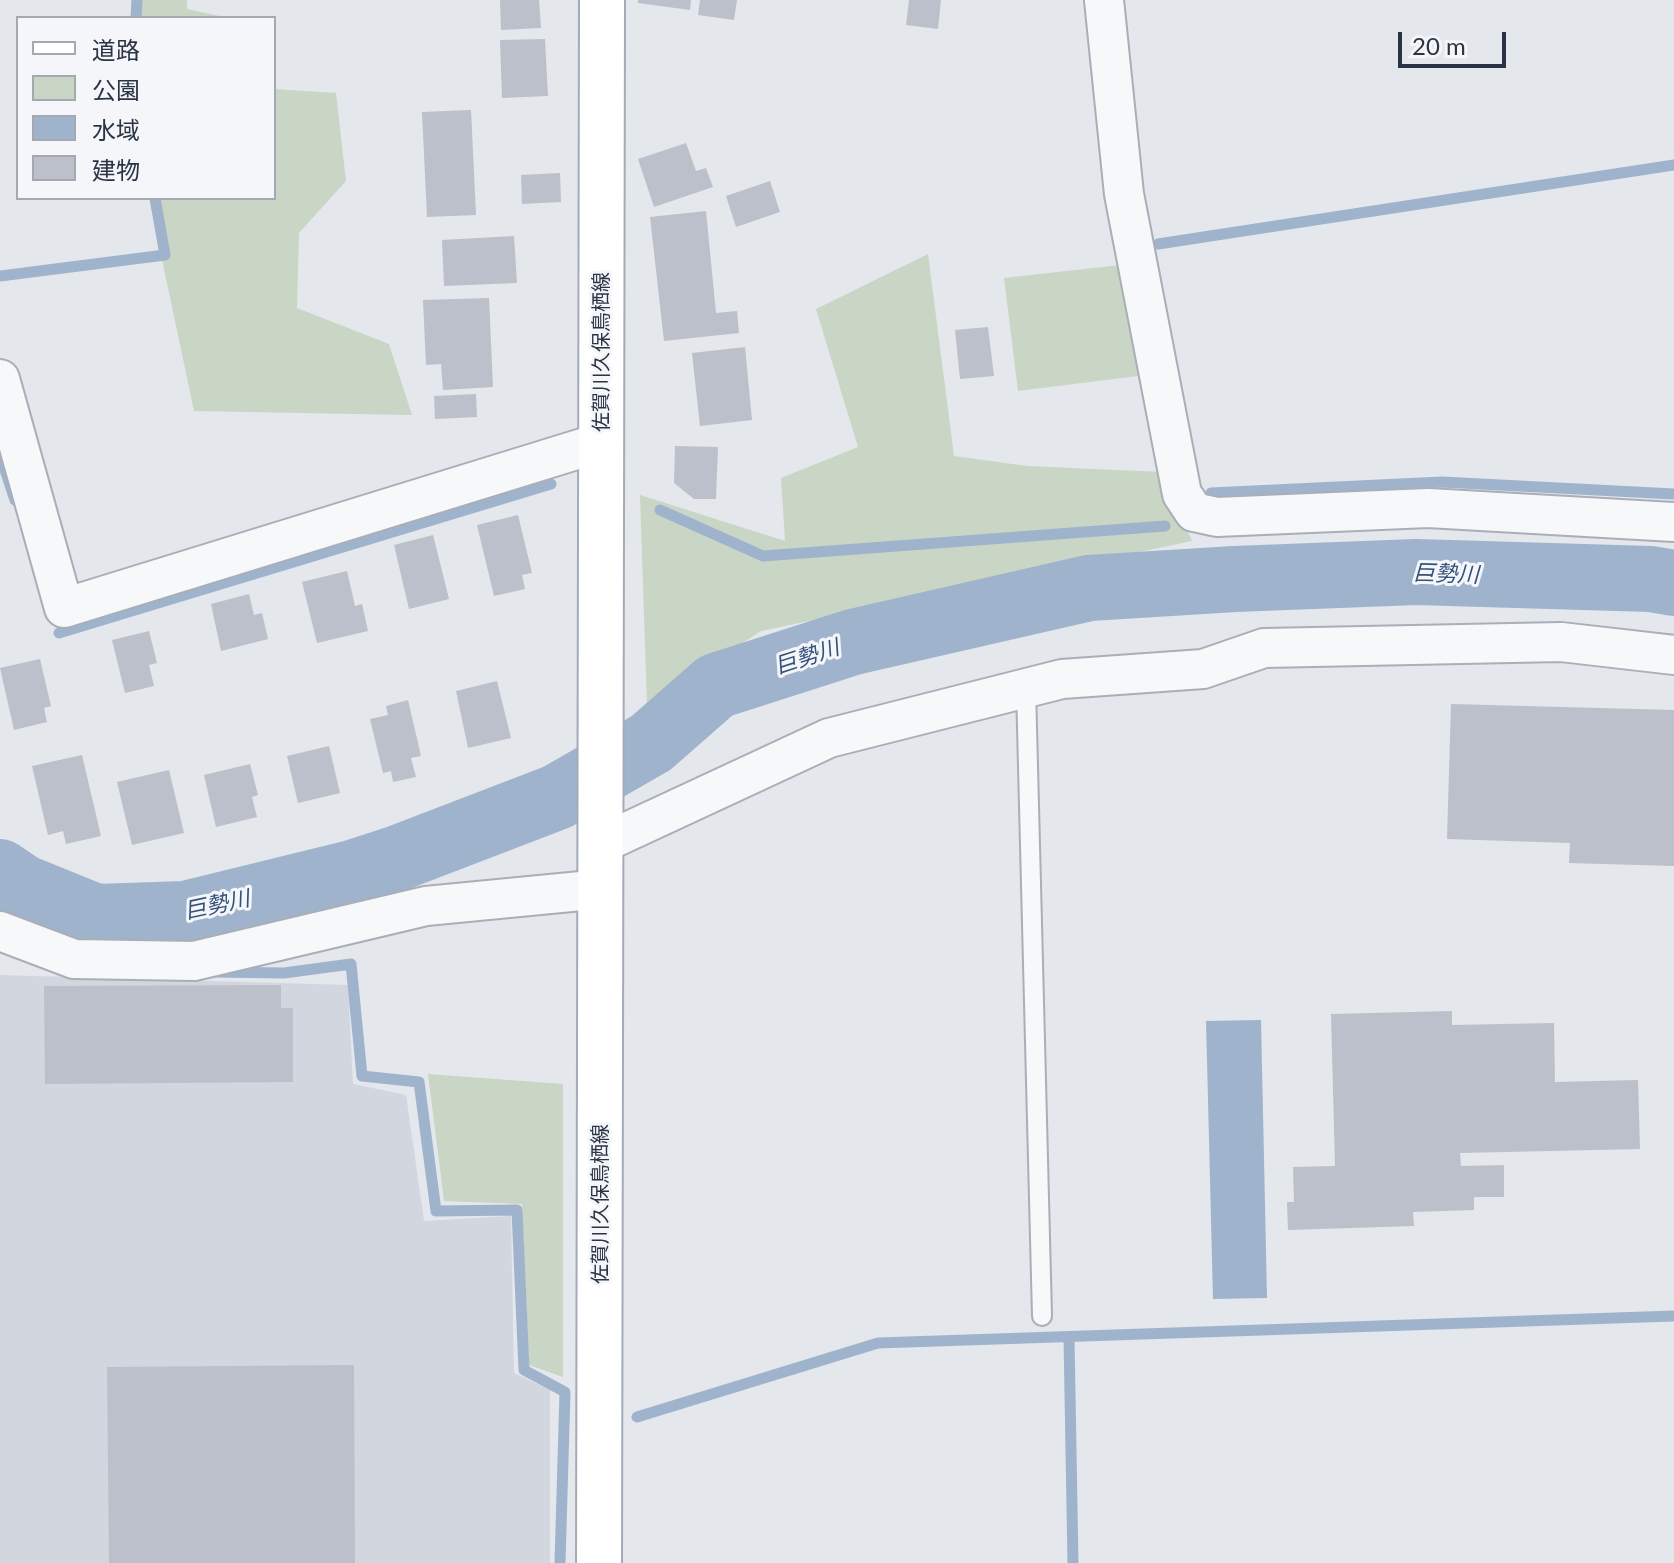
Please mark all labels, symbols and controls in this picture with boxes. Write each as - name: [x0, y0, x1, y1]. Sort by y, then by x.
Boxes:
- legend: [16, 16, 276, 200]
- scale bar: [1402, 16, 1510, 66]
- text: 20 m: [1412, 31, 1466, 60]
- text: 道路: [92, 35, 140, 64]
- text: 公園: [92, 75, 140, 104]
- text: 水域: [92, 115, 140, 144]
- text: 建物: [92, 155, 140, 184]
- street label: 佐賀川久保鳥栖線: [590, 272, 614, 432]
- water label: 巨勢川: [1413, 560, 1479, 588]
- water label: 巨勢川: [772, 634, 842, 680]
- water label: 巨勢川: [182, 885, 252, 925]
- street label: 佐賀川久保鳥栖線: [589, 1124, 613, 1284]

